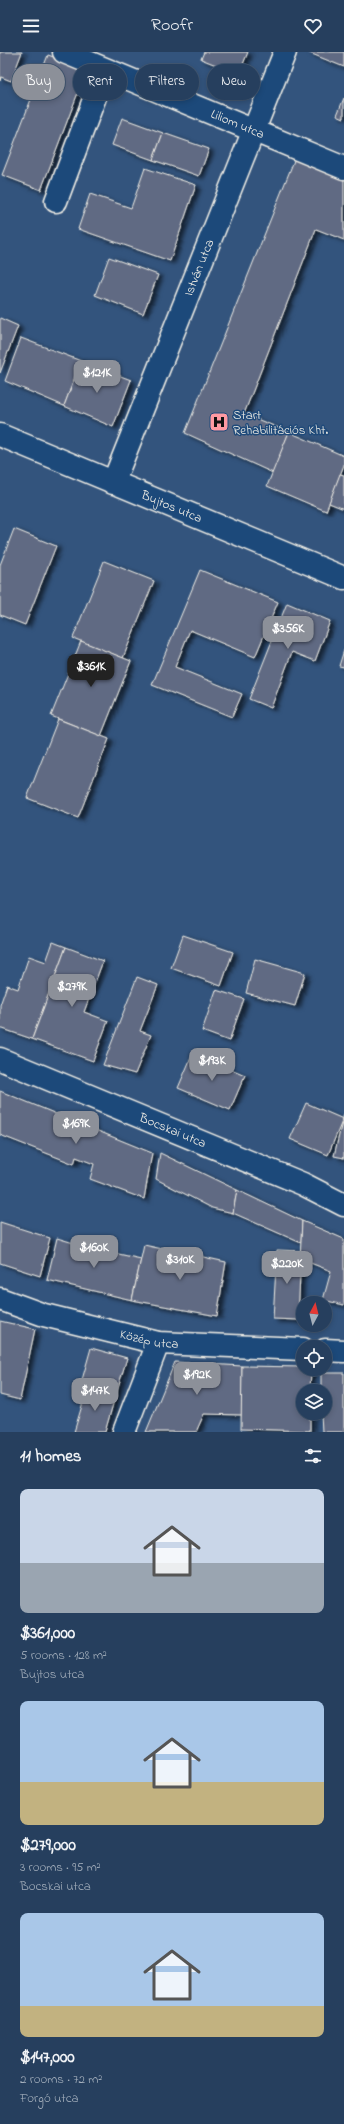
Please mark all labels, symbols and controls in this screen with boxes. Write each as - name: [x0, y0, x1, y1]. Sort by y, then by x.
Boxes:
- text: Roofr: [151, 13, 193, 39]
- icon: menu: [20, 15, 42, 37]
- icon: heart: [302, 15, 324, 37]
- chip: Buy: [12, 64, 65, 100]
- chip: Rent: [73, 64, 127, 100]
- chip: Filters: [135, 64, 199, 100]
- chip: New: [207, 64, 260, 100]
- street label: Liliom utca: [208, 104, 267, 144]
- street label: István utca: [179, 236, 219, 299]
- pin: $121K: [69, 360, 125, 394]
- text: $121K: [83, 363, 111, 382]
- place label: Start Rehabilitációs Kht.: [233, 406, 328, 440]
- hospital icon: Start Rehabilitációs Kht.: [208, 411, 230, 433]
- street label: Bujtos utca: [137, 485, 205, 528]
- pin: $356K: [260, 616, 316, 650]
- text: $356K: [272, 619, 304, 638]
- pin: $361K: [63, 654, 119, 688]
- text: $361K: [76, 657, 106, 676]
- pin: $279K: [44, 974, 100, 1008]
- text: $279K: [57, 977, 87, 996]
- pin: $193K: [184, 1048, 240, 1082]
- text: $193K: [198, 1051, 226, 1070]
- street label: Bocskai utca: [136, 1108, 209, 1153]
- pin: $169K: [48, 1111, 104, 1145]
- text: $169K: [62, 1114, 90, 1133]
- pin: $160K: [66, 1235, 122, 1269]
- text: $160K: [79, 1238, 109, 1257]
- pin: $310K: [152, 1247, 208, 1281]
- text: $310K: [165, 1250, 195, 1269]
- pin: $220K: [259, 1251, 315, 1285]
- text: $220K: [271, 1254, 303, 1273]
- north arrow: [296, 1296, 332, 1332]
- map controls: [296, 1296, 332, 1420]
- street label: Közép utca: [118, 1325, 179, 1353]
- button: locate: [296, 1340, 332, 1376]
- pin: $192K: [169, 1362, 225, 1396]
- text: $192K: [183, 1365, 211, 1384]
- pin: $147K: [67, 1378, 123, 1412]
- text: $147K: [80, 1381, 110, 1400]
- button: layers: [296, 1384, 332, 1420]
- text: 11 homes: [20, 1444, 81, 1469]
- icon: filters: [302, 1445, 324, 1467]
- icon: home: [136, 1515, 208, 1587]
- text: $361,000: [20, 1621, 75, 1646]
- text: 5 rooms · 128 m²: [20, 1646, 107, 1665]
- text: Bujtos utca: [20, 1665, 84, 1684]
- icon: home: [136, 1727, 208, 1799]
- text: $279,000: [20, 1833, 76, 1858]
- text: 3 rooms · 95 m²: [20, 1858, 101, 1877]
- text: Bocskai utca: [20, 1877, 91, 1896]
- icon: home: [136, 1939, 208, 2011]
- text: $147,000: [20, 2045, 75, 2070]
- text: 2 rooms · 72 m²: [20, 2070, 102, 2089]
- text: Forgó utca: [20, 2089, 78, 2108]

